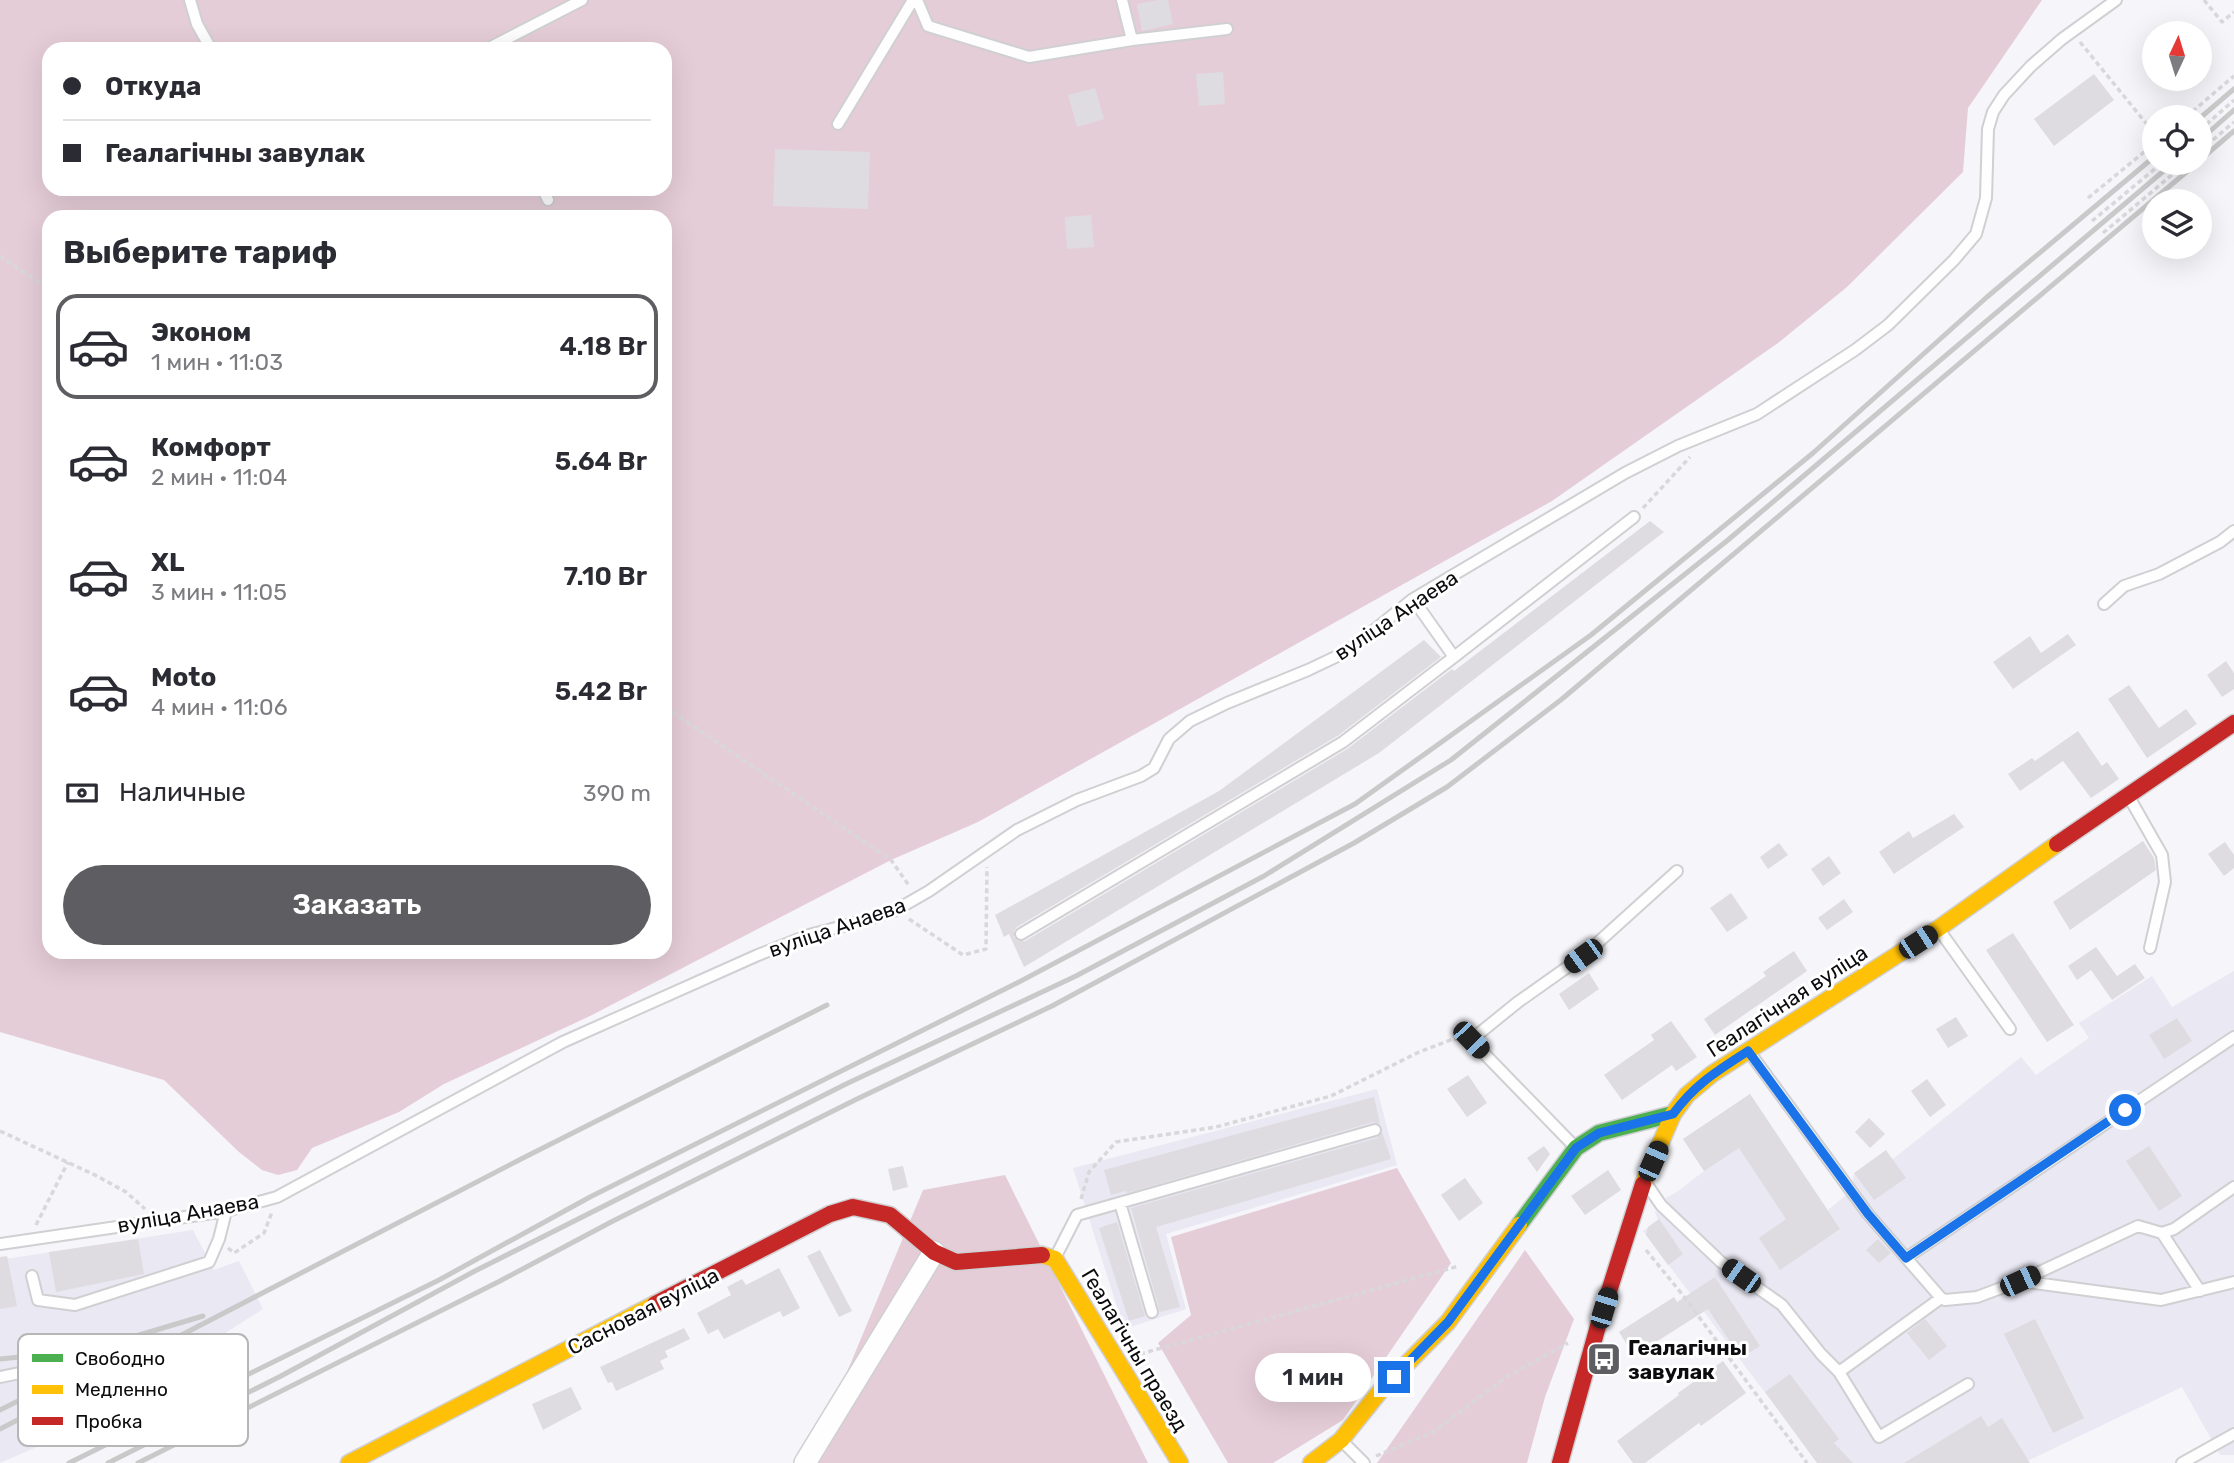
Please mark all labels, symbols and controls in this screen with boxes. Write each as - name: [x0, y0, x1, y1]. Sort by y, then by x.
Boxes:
- north arrow: [2142, 21, 2212, 91]
- map controls: [2142, 21, 2212, 259]
- text: Откуда: [105, 71, 201, 102]
- button: locate: [2142, 105, 2212, 175]
- text: Геалагічны завулак: [105, 138, 365, 169]
- button: layers: [2142, 189, 2212, 259]
- text: Выберите тариф: [63, 233, 337, 271]
- icon: car: [67, 315, 130, 378]
- text: Эконом: [151, 317, 251, 348]
- text: 4.18 Br: [560, 331, 647, 362]
- text: 1 мин · 11:03: [151, 348, 283, 376]
- icon: car: [67, 430, 130, 493]
- text: Комфорт: [151, 432, 271, 463]
- text: 5.64 Br: [555, 446, 647, 477]
- text: 2 мин · 11:04: [151, 463, 287, 491]
- icon: car: [67, 545, 130, 608]
- text: XL: [151, 547, 184, 578]
- text: 7.10 Br: [564, 561, 647, 592]
- street label: вуліца Анаева: [1330, 565, 1462, 665]
- text: 3 мин · 11:05: [151, 578, 287, 606]
- icon: car: [67, 660, 130, 723]
- text: Moto: [151, 662, 216, 693]
- text: 5.42 Br: [555, 676, 647, 707]
- text: 4 мин · 11:06: [151, 693, 288, 721]
- icon: cash: [63, 774, 101, 812]
- text: Наличные: [119, 777, 246, 808]
- text: 390 m: [583, 779, 651, 807]
- button: Заказать: [63, 865, 651, 945]
- street label: вуліца Анаева: [765, 892, 909, 962]
- car: [1895, 922, 1942, 962]
- car: [1560, 935, 1607, 977]
- street label: Геалагічная вуліца: [1702, 940, 1872, 1062]
- car: [1449, 1018, 1494, 1062]
- route start: [2109, 1094, 2141, 1126]
- car: [1635, 1138, 1672, 1184]
- street label: вуліца Анаева: [115, 1188, 261, 1238]
- car: [1718, 1255, 1765, 1297]
- street label: Сасновая вуліца: [563, 1262, 723, 1360]
- car: [1997, 1263, 2044, 1299]
- street label: Геалагічны праезд: [1076, 1264, 1194, 1436]
- car: [1588, 1285, 1621, 1331]
- legend: [18, 1334, 248, 1446]
- place label: Геалагічны завулак: [1628, 1335, 1747, 1384]
- bus stop icon: Геалагічны завулак: [1585, 1340, 1623, 1378]
- text: Свободно: [75, 1347, 165, 1370]
- callout: 1 мин: [1254, 1352, 1370, 1402]
- route end: [1378, 1361, 1410, 1393]
- text: 1 мин: [1282, 1363, 1344, 1391]
- text: Медленно: [75, 1378, 168, 1401]
- text: Пробка: [75, 1410, 143, 1433]

